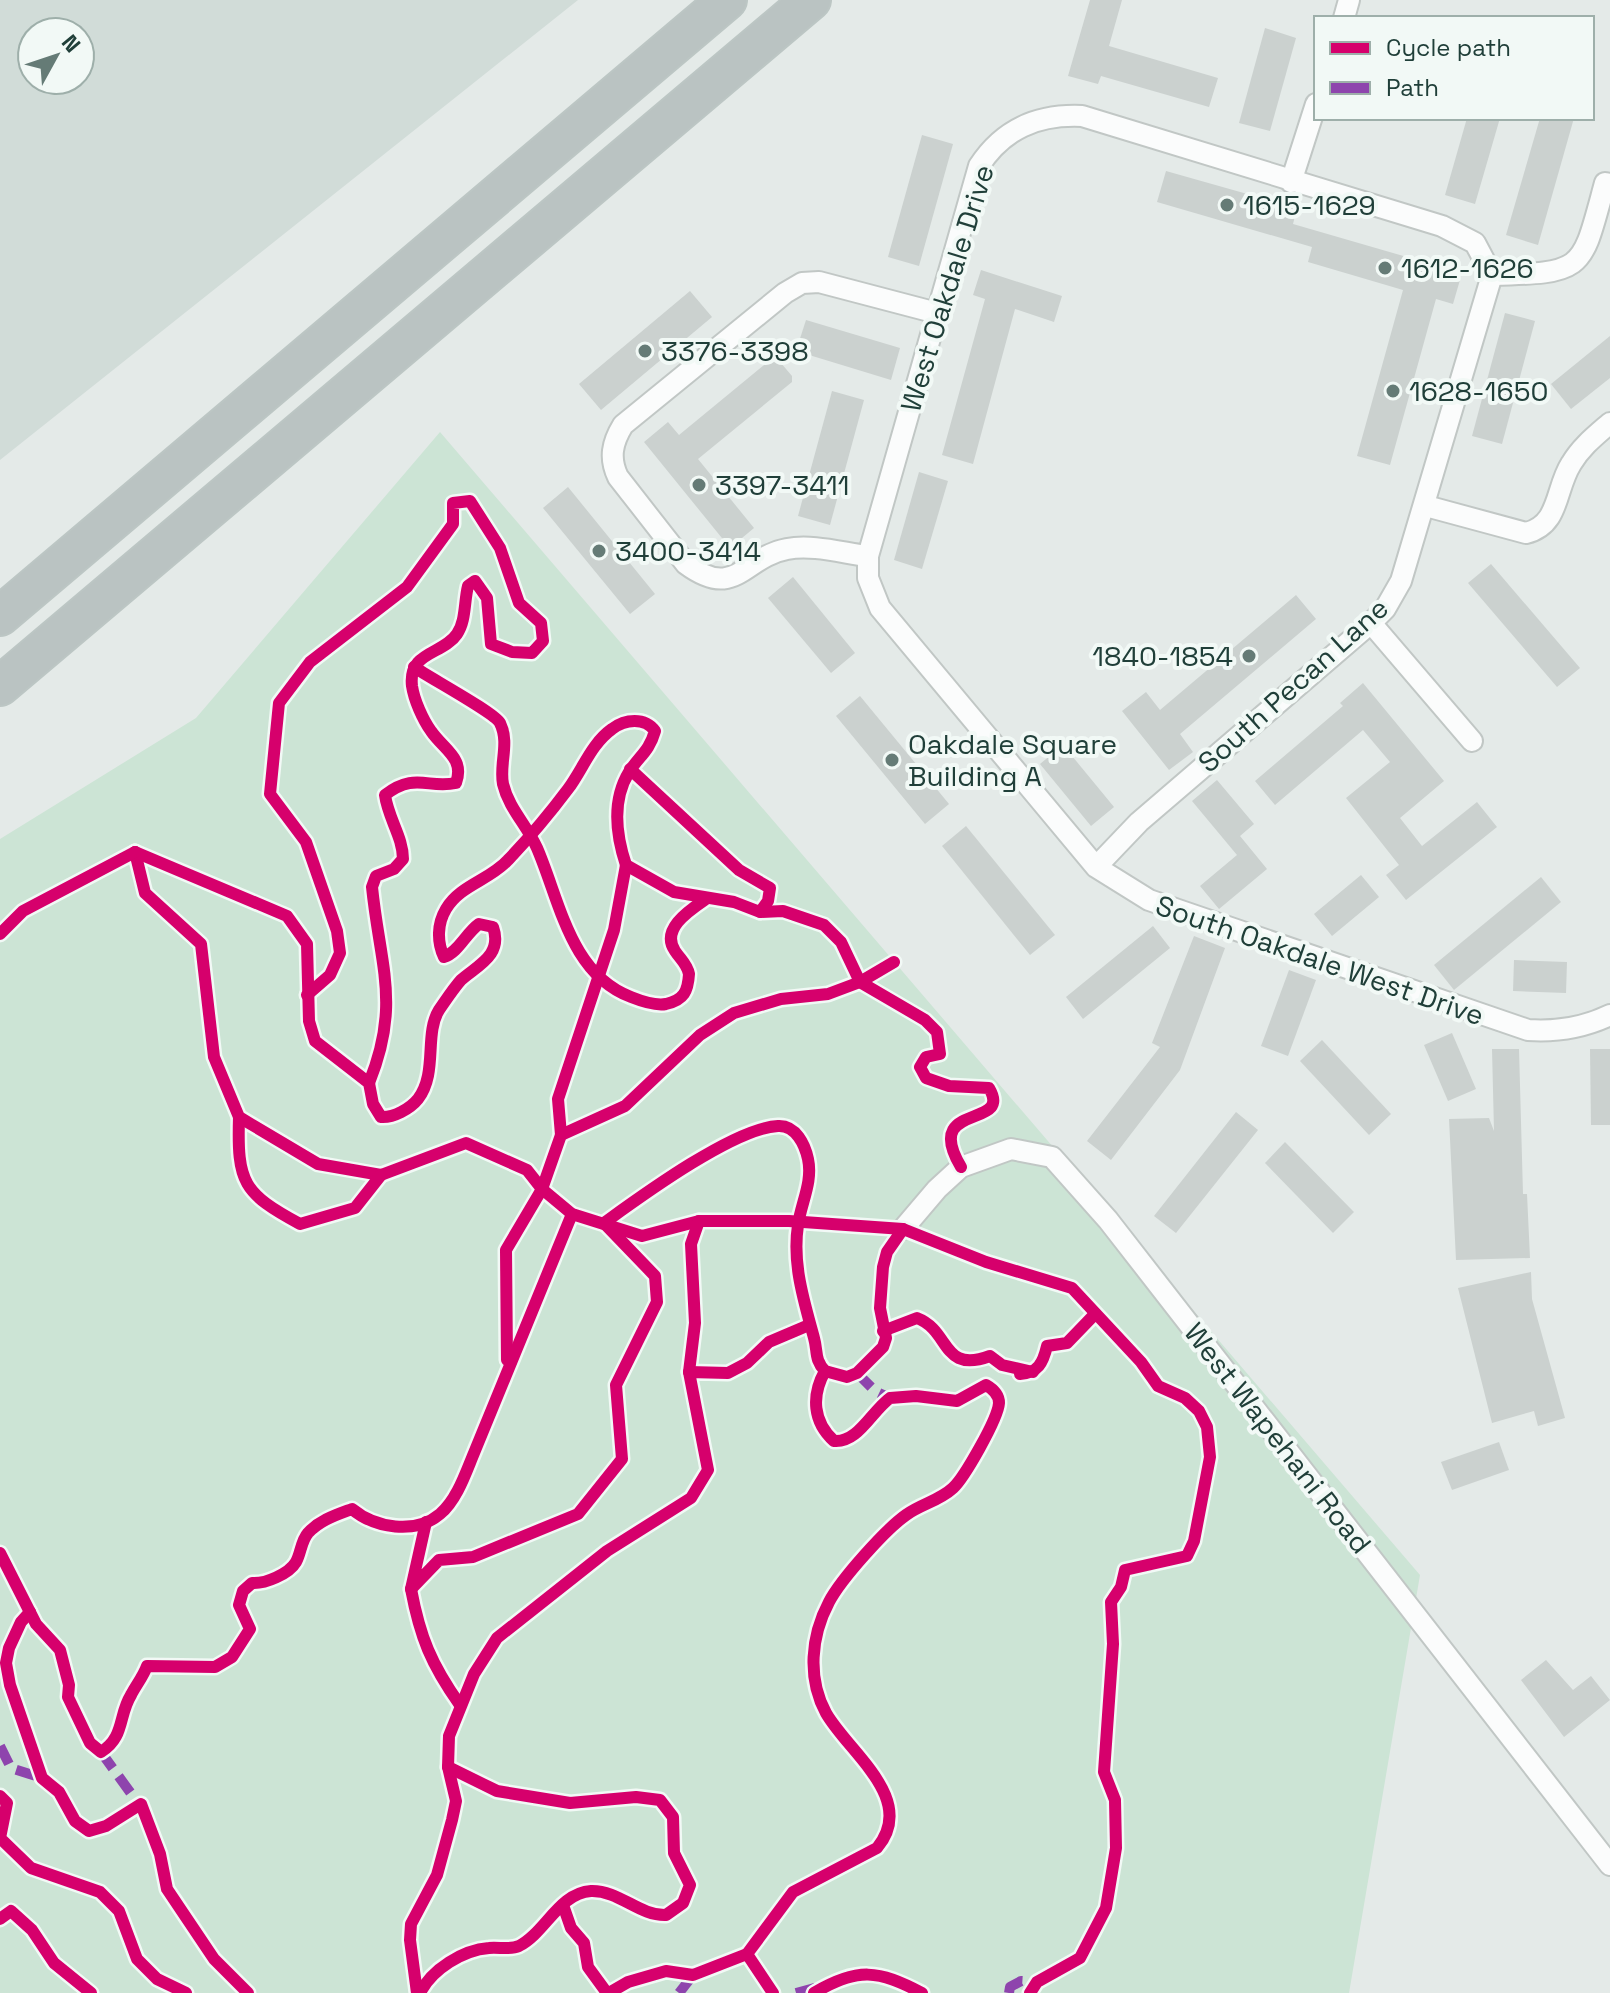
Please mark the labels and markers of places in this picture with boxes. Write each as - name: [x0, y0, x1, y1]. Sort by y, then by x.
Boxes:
- place label: 1615-1629: [1243, 187, 1376, 223]
- marker: 1615-1629: [1218, 196, 1236, 214]
- place label: 1612-1626: [1401, 250, 1534, 286]
- marker: 1612-1626: [1376, 259, 1394, 277]
- place label: 3376-3398: [661, 333, 809, 369]
- marker: 3376-3398: [636, 342, 654, 360]
- place label: 1628-1650: [1409, 373, 1548, 409]
- marker: 1628-1650: [1384, 382, 1402, 400]
- place label: 3397-3411: [715, 467, 849, 503]
- marker: 3397-3411: [690, 476, 708, 494]
- place label: 3400-3414: [615, 533, 761, 569]
- marker: 3400-3414: [590, 542, 608, 560]
- place label: 1840-1854: [1092, 638, 1233, 674]
- marker: 1840-1854: [1240, 647, 1258, 665]
- place label: Oakdale Square Building A: [908, 726, 1117, 794]
- marker: Oakdale Square Building A: [883, 751, 901, 769]

